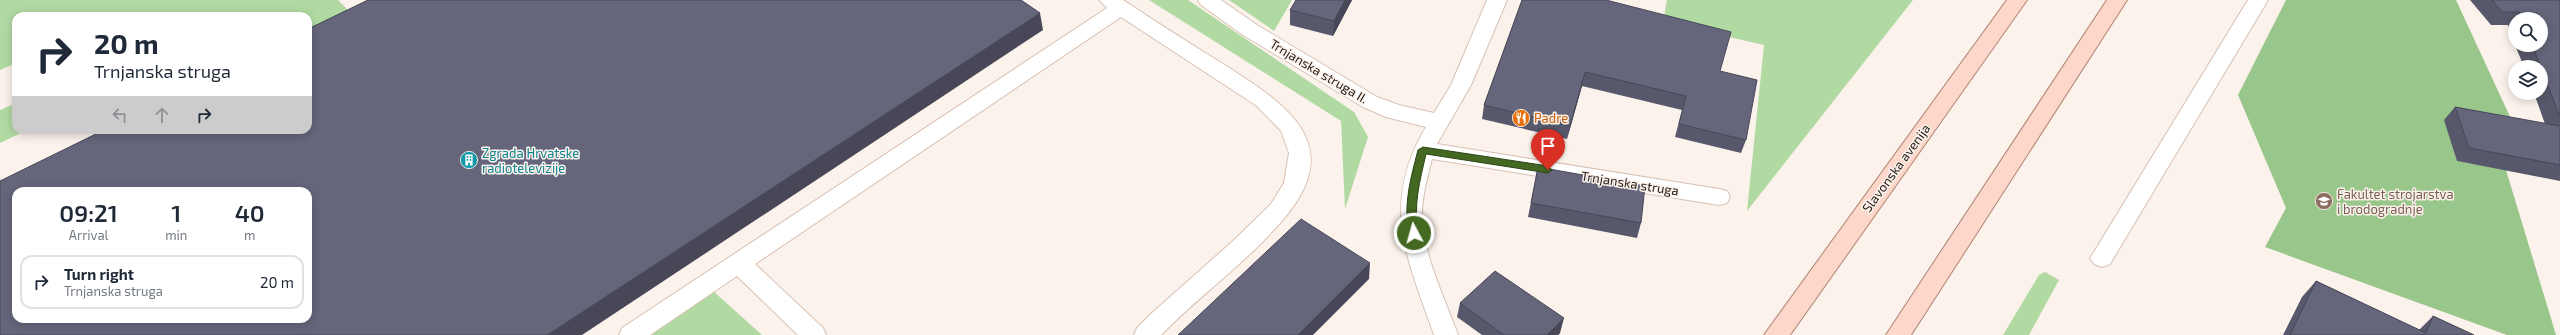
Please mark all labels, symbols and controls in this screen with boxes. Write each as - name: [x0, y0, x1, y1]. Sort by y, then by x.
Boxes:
- map controls: [2508, 12, 2548, 100]
- button: search: [2508, 12, 2548, 52]
- text: 20 m: [94, 26, 159, 60]
- icon: right: [28, 28, 80, 80]
- street label: Trnjanska struga II.: [1267, 35, 1371, 107]
- text: Trnjanska struga: [94, 60, 231, 82]
- button: layers: [2508, 60, 2548, 100]
- icon: left: [109, 104, 131, 126]
- icon: ahead: [151, 104, 173, 126]
- icon: right: [193, 104, 215, 126]
- restaurant icon: Padre: [1511, 108, 1531, 128]
- place label: Padre: [1534, 110, 1568, 126]
- street label: Slavonska avenija: [1859, 121, 1933, 215]
- pin: [1531, 129, 1565, 170]
- icon: arrive: [1537, 135, 1559, 157]
- place label: Zgrada Hrvatske radiotelevizije: [482, 145, 579, 176]
- building icon: Zgrada Hrvatske radiotelevizije: [459, 150, 479, 170]
- street label: Trnjanska struga: [1580, 167, 1680, 199]
- place label: Fakultet strojarstva i brodogradnje: [2337, 186, 2454, 217]
- school or university icon: Fakultet strojarstva i brodogradnje: [2314, 191, 2334, 211]
- text: 09:21: [59, 198, 118, 227]
- text: 1: [171, 198, 181, 227]
- text: 40: [235, 198, 265, 227]
- position arrow: [1393, 212, 1435, 254]
- text: Arrival: [69, 227, 108, 243]
- text: min: [165, 227, 187, 243]
- text: m: [244, 227, 255, 243]
- text: Turn right: [64, 265, 134, 283]
- icon: right: [30, 271, 52, 293]
- text: 20 m: [260, 273, 294, 291]
- text: Trnjanska struga: [64, 283, 163, 299]

